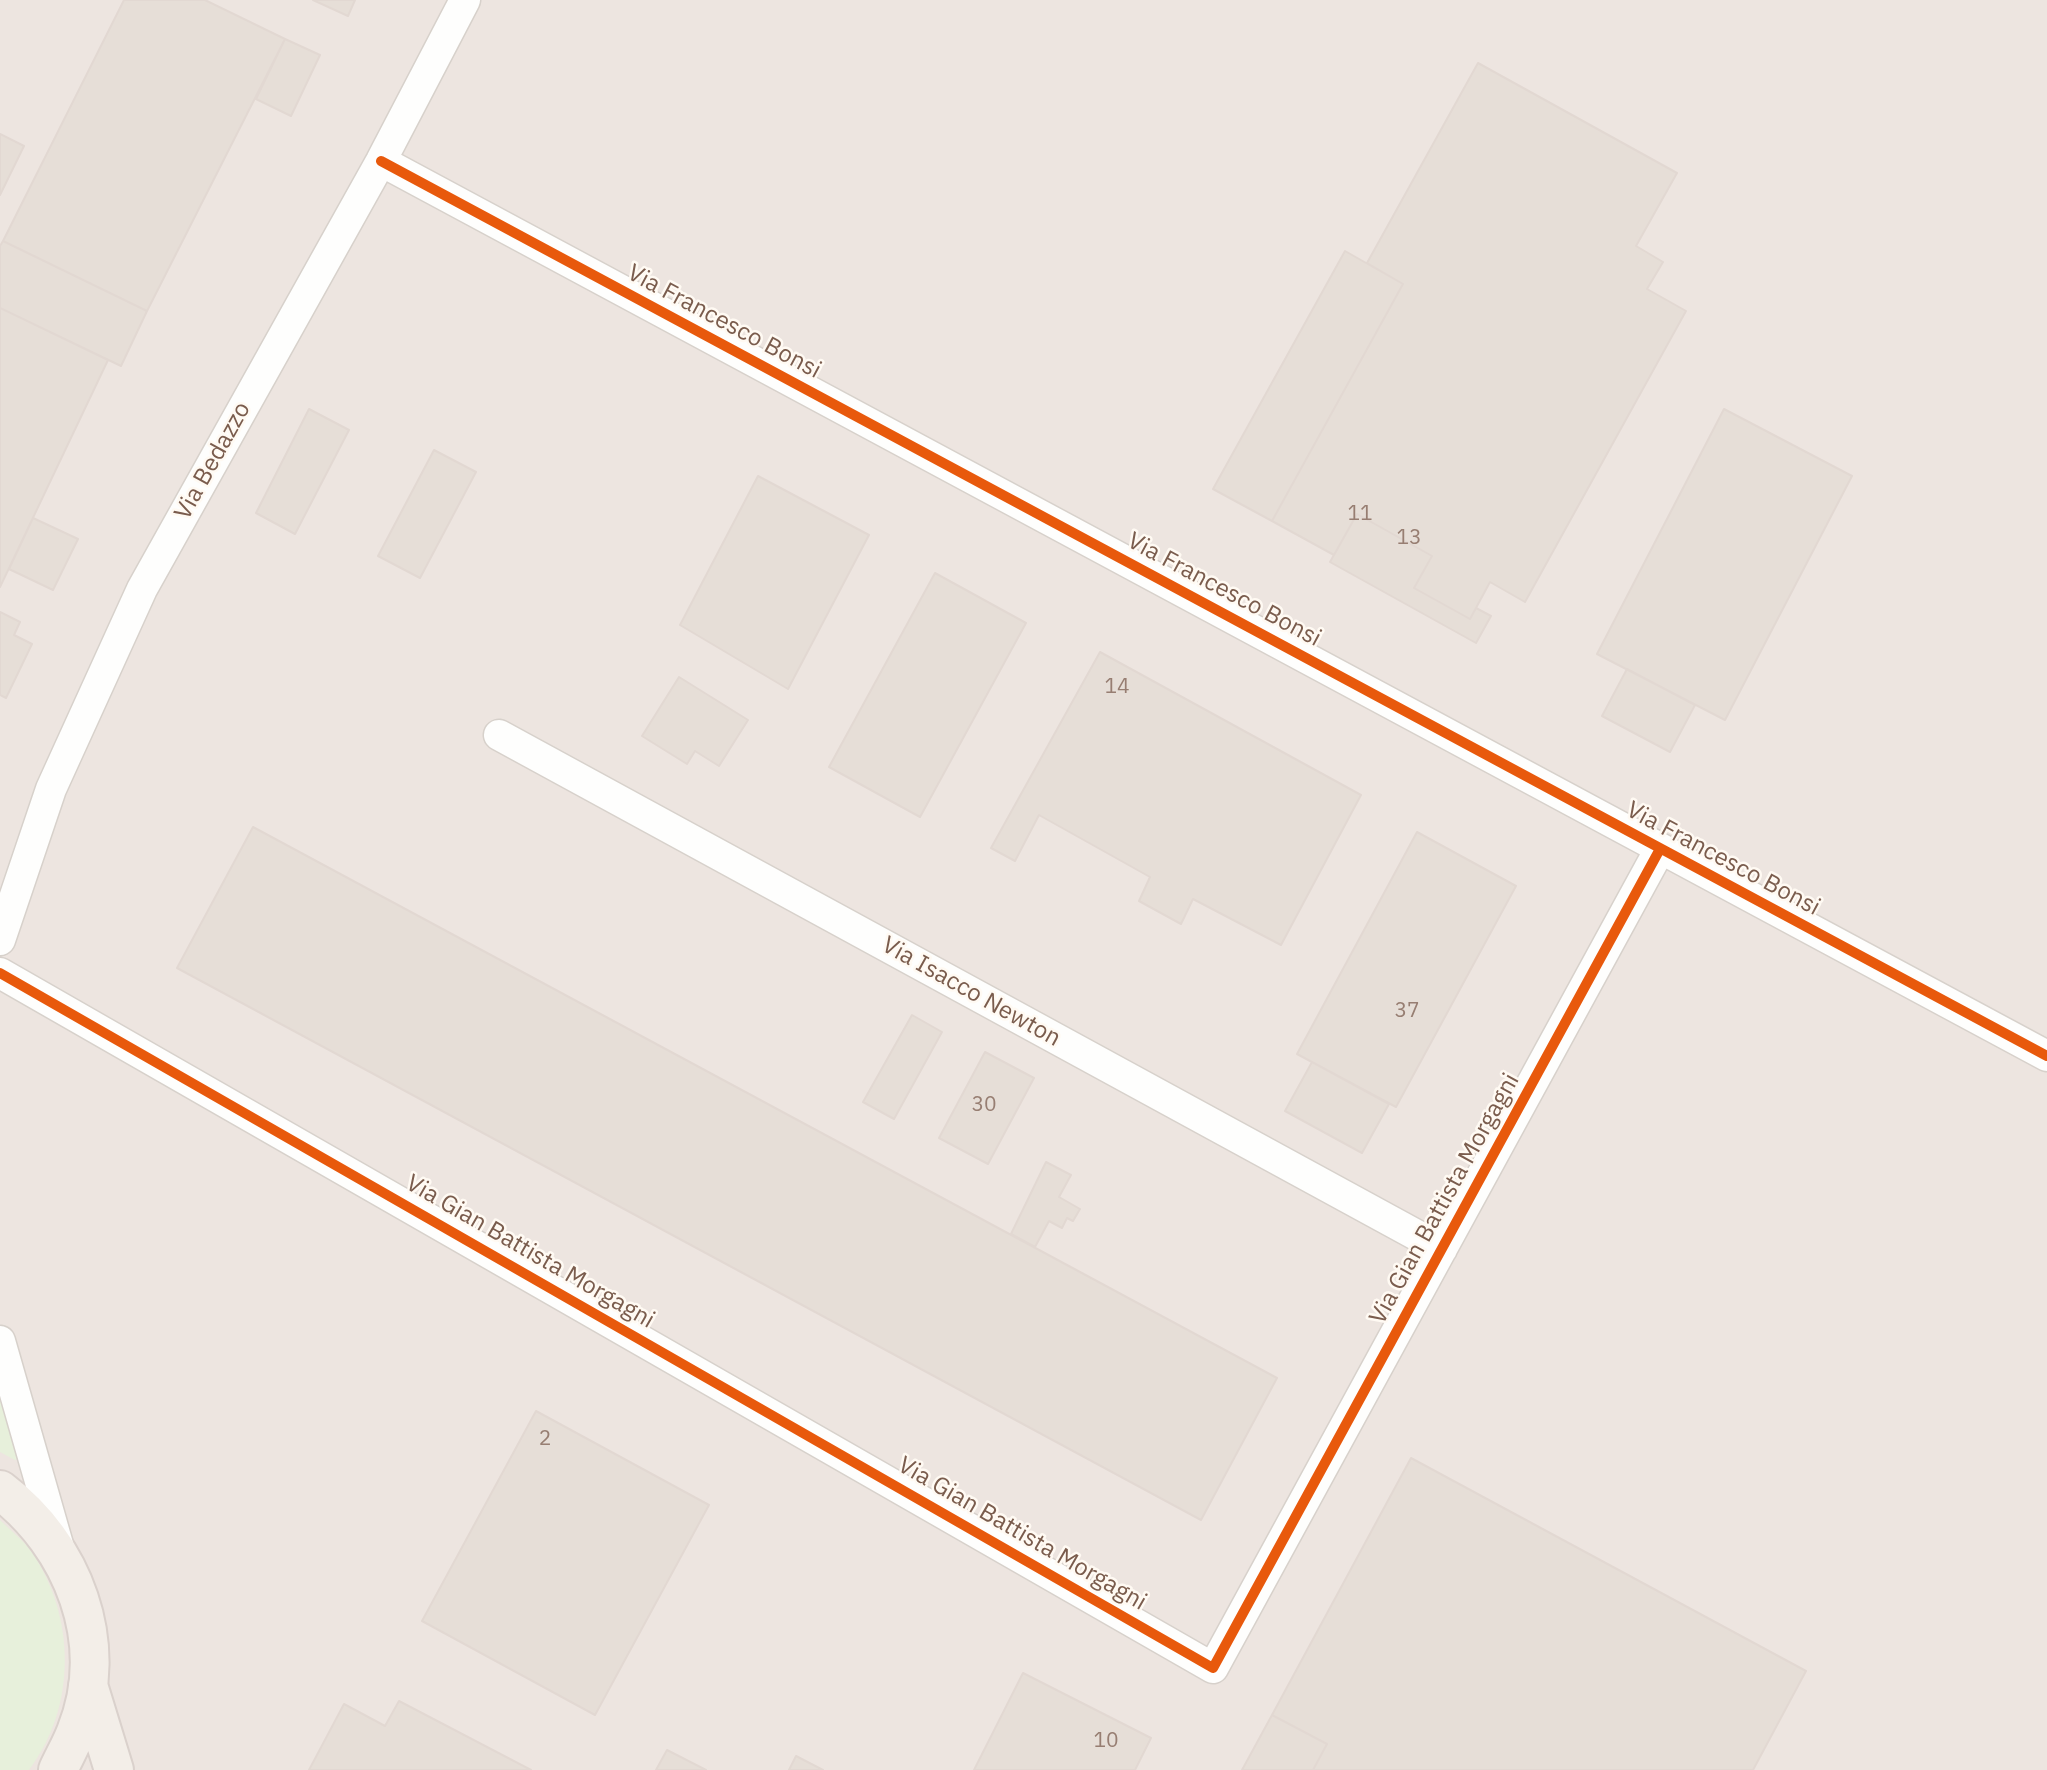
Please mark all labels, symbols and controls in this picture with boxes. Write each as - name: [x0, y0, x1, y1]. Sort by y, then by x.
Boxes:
- street label: Via Francesco Bonsi: [622, 259, 826, 385]
- street label: Via Bedazzo: [169, 397, 257, 525]
- house number: 11: [1347, 501, 1373, 527]
- house number: 13: [1396, 525, 1422, 551]
- street label: Via Francesco Bonsi: [1122, 527, 1326, 653]
- house number: 14: [1104, 674, 1130, 700]
- street label: Via Francesco Bonsi: [1621, 796, 1825, 922]
- street label: Via Isacco Newton: [877, 931, 1065, 1053]
- house number: 37: [1394, 998, 1420, 1024]
- street label: Via Gian Battista Morgagni: [1364, 1069, 1526, 1329]
- house number: 30: [971, 1092, 997, 1118]
- street label: Via Gian Battista Morgagni: [401, 1169, 659, 1335]
- house number: 2: [539, 1426, 551, 1452]
- street label: Via Gian Battista Morgagni: [893, 1451, 1151, 1617]
- house number: 10: [1093, 1728, 1119, 1754]

